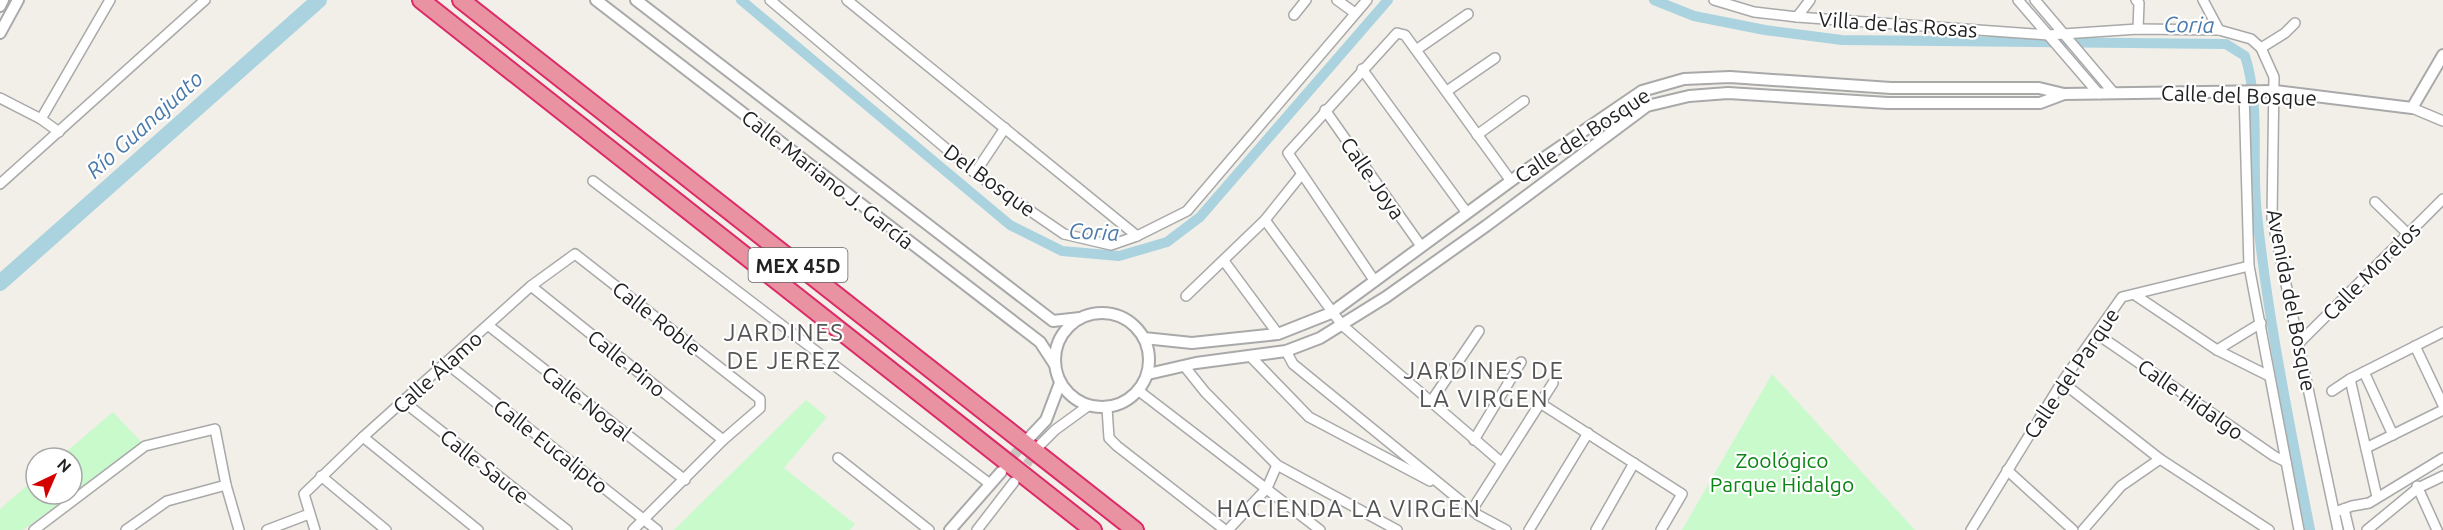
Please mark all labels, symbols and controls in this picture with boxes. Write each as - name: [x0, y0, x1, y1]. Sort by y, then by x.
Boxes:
- street label: Villa de las Rosas: [1818, 6, 1978, 42]
- water label: Coria: [2163, 11, 2215, 37]
- water label: Río Guanajuato: [81, 65, 207, 183]
- street label: Calle del Bosque: [2161, 80, 2317, 110]
- street label: Calle del Bosque: [1510, 82, 1654, 188]
- street label: Calle Mariano J. García: [737, 104, 919, 254]
- street label: Calle Joya: [1336, 132, 1410, 224]
- street label: Del Bosque: [940, 139, 1040, 221]
- street label: Avenida del Bosque: [2263, 207, 2321, 393]
- water label: Coria: [1068, 217, 1120, 245]
- street label: Calle Morelos: [2317, 217, 2425, 325]
- road number: MEX 45D: [748, 248, 848, 282]
- street label: Calle Roble: [608, 276, 706, 360]
- street label: Calle del Parque: [2018, 303, 2124, 443]
- district label: JARDINES DE JEREZ: [724, 319, 844, 374]
- street label: Calle Pino: [583, 324, 671, 402]
- street label: Calle Álamo: [388, 326, 486, 418]
- street label: Calle Hidalgo: [2133, 354, 2249, 444]
- district label: JARDINES DE LA VIRGEN: [1403, 357, 1565, 412]
- street label: Calle Nogal: [538, 361, 636, 445]
- street label: Calle Eucalipto: [489, 394, 613, 498]
- street label: Calle Sauce: [436, 424, 534, 508]
- north arrow: [24, 446, 84, 506]
- park label: Zoológico Parque Hidalgo: [1710, 448, 1854, 496]
- text: N: [54, 455, 75, 476]
- district label: HACIENDA LA VIRGEN: [1216, 495, 1482, 522]

